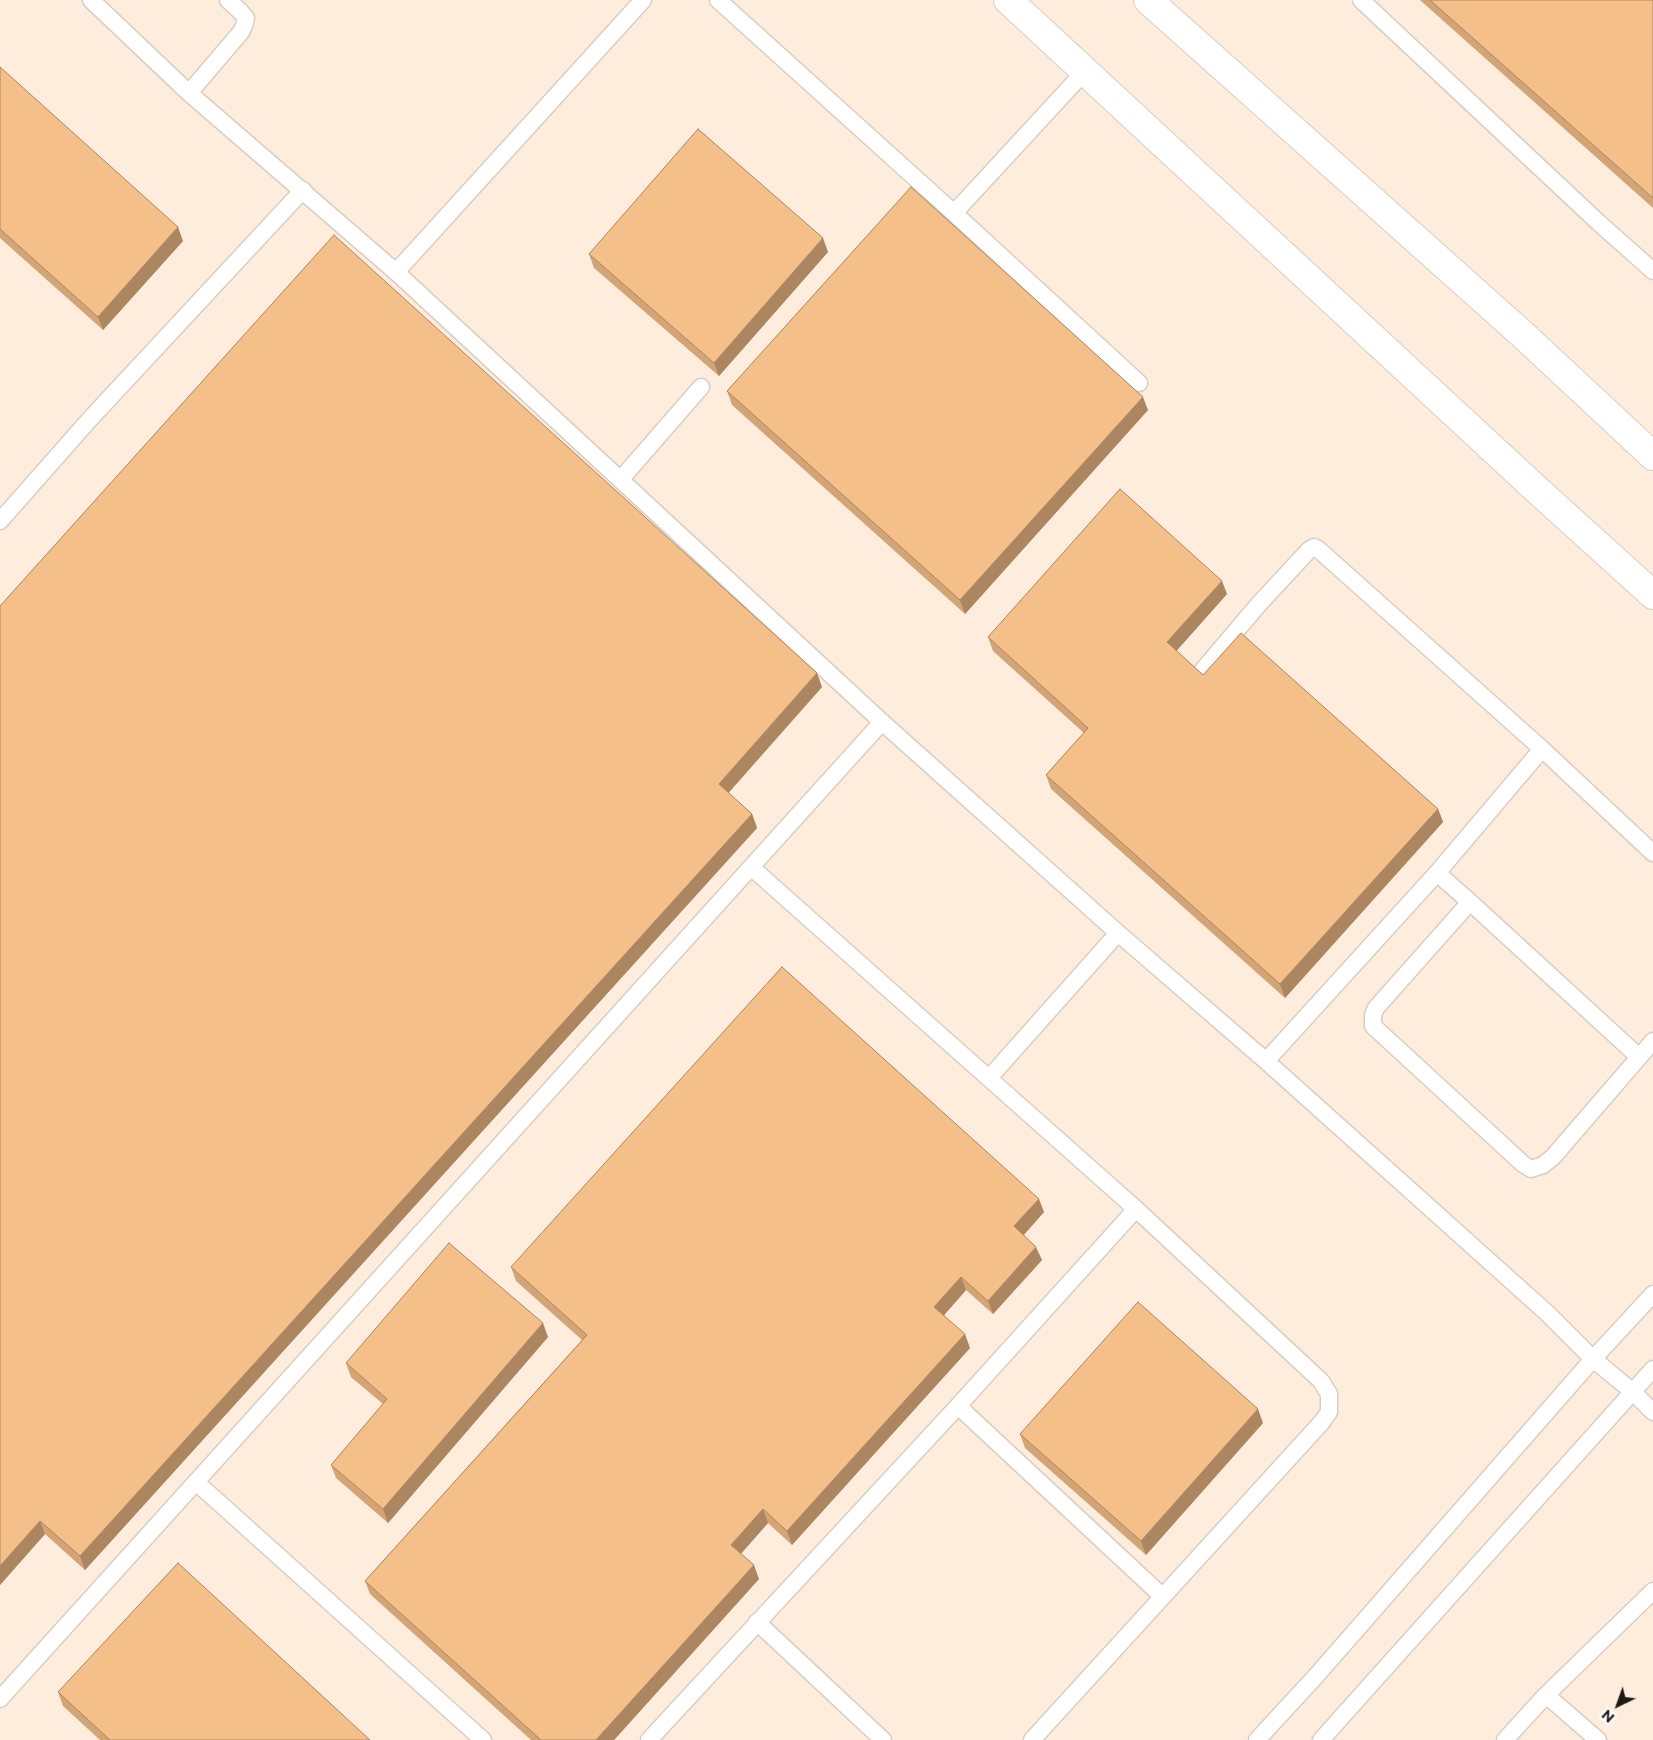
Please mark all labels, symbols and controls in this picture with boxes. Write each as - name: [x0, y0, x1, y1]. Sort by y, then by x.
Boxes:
- north arrow: [1593, 1680, 1643, 1730]
- text: N: [1598, 1706, 1618, 1727]

